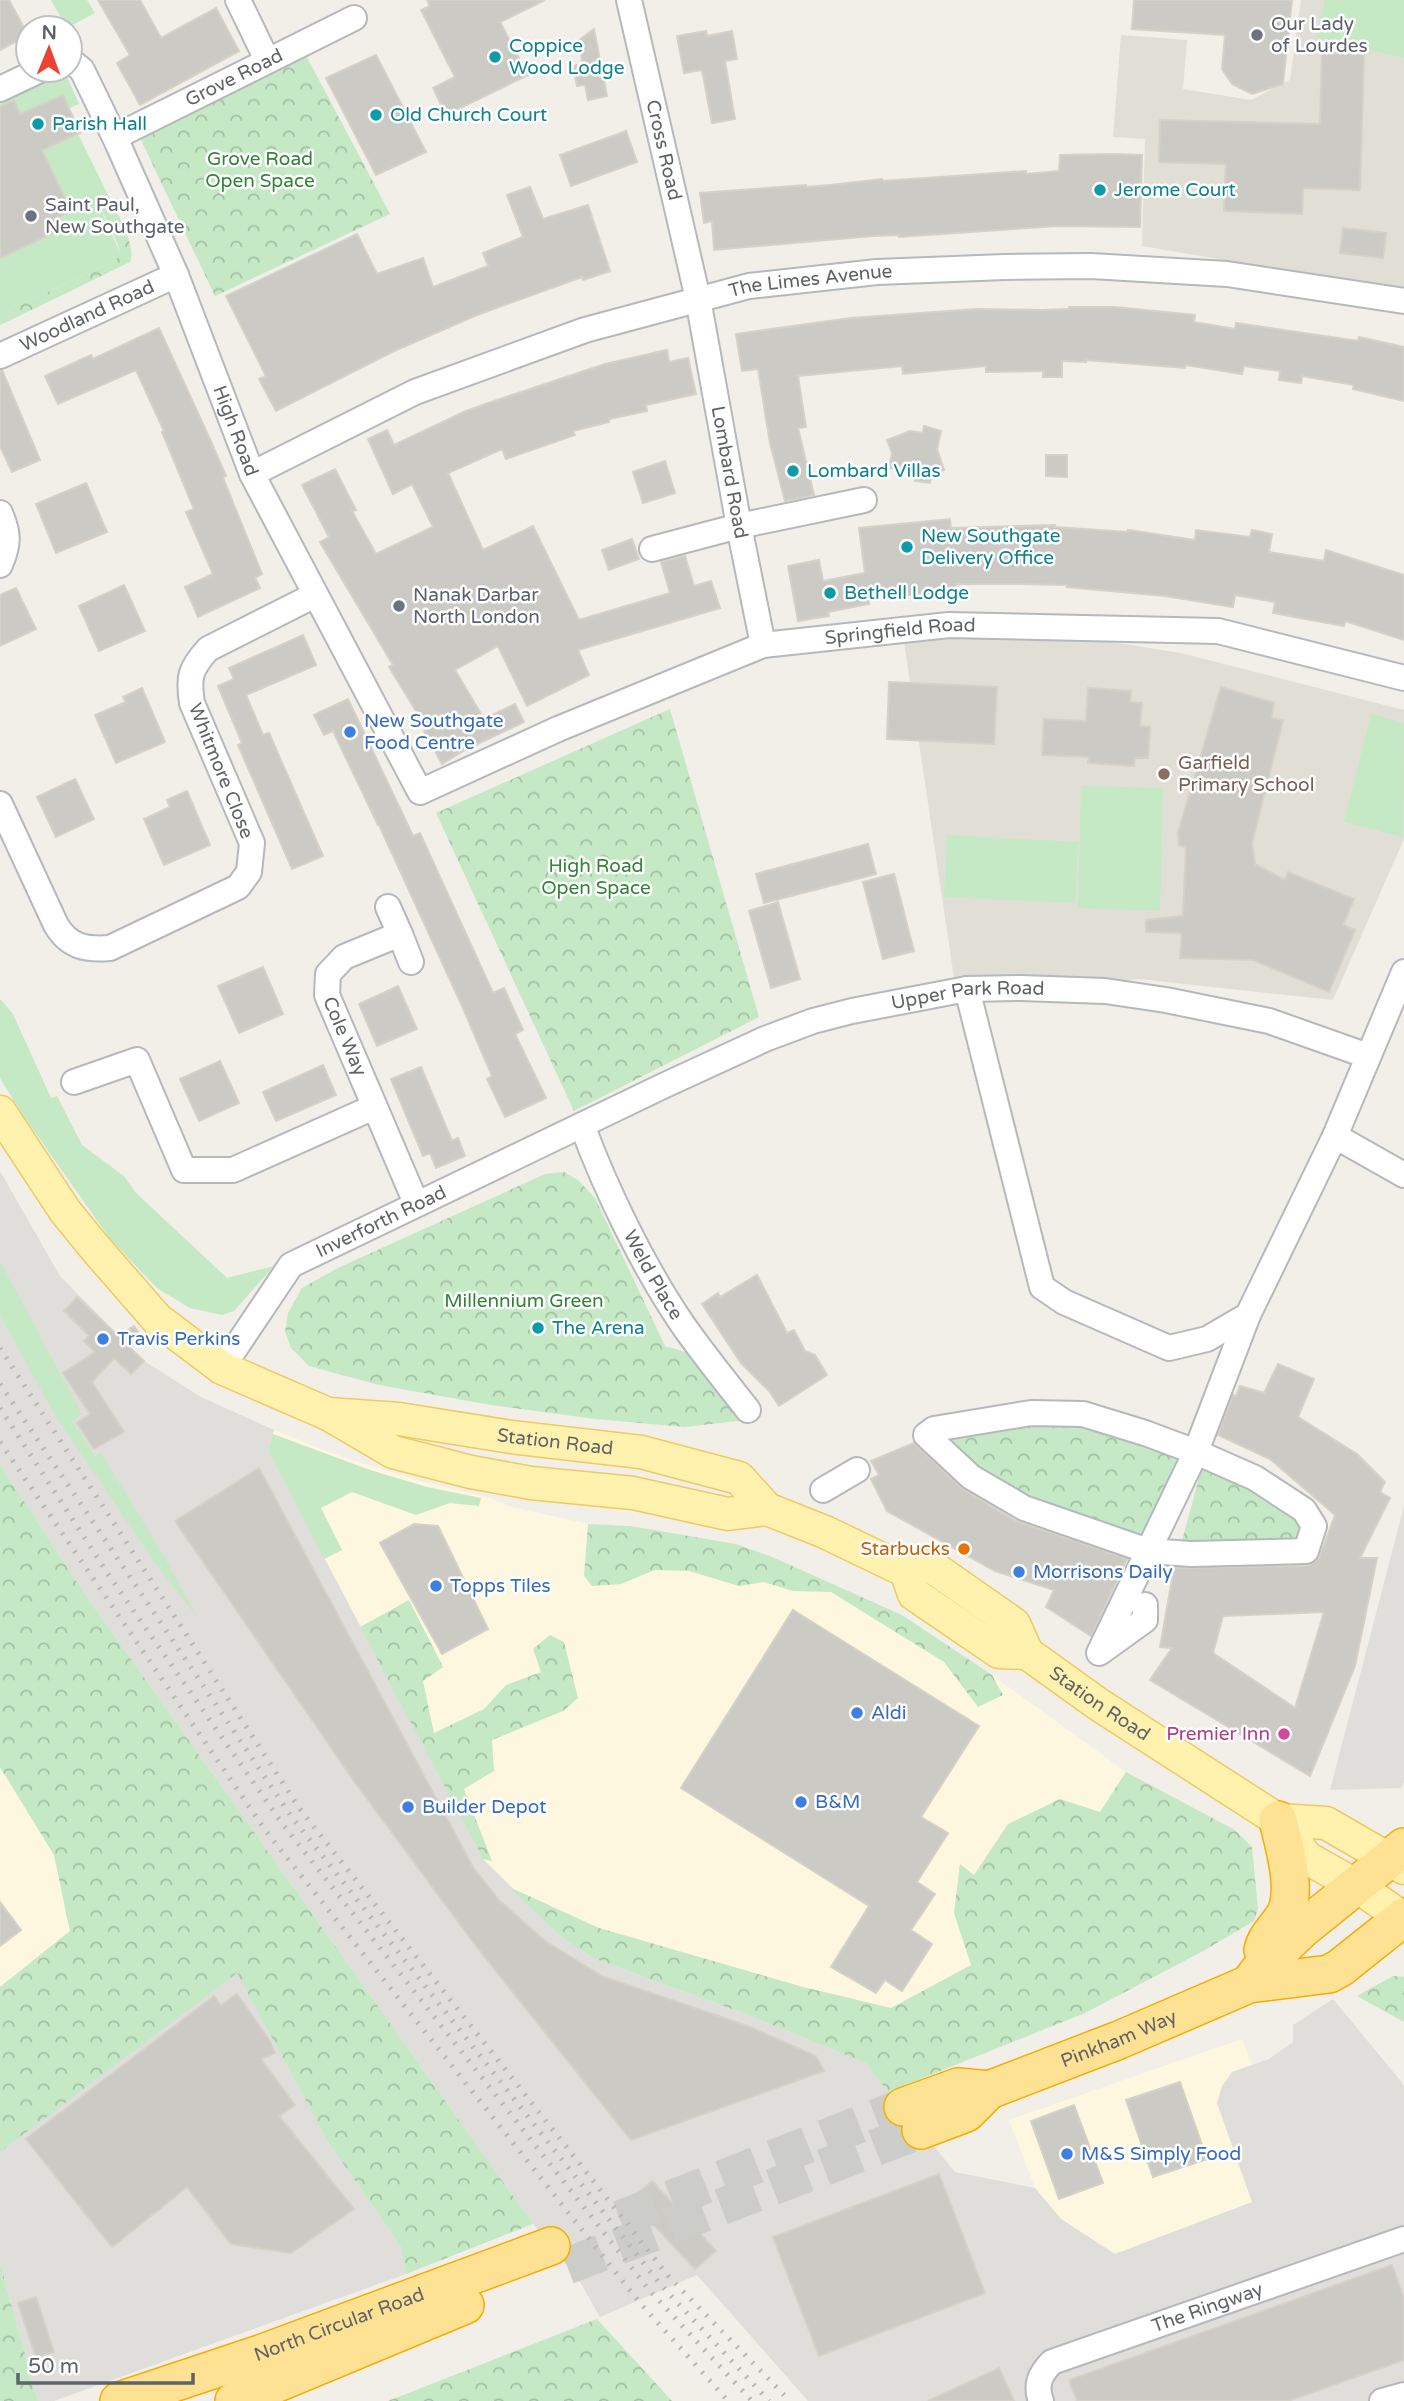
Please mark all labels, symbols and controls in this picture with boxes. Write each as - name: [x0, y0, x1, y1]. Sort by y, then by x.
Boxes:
- place label: Our Lady of Lourdes: [1271, 13, 1368, 57]
- north arrow: [14, 14, 84, 84]
- text: N: [41, 22, 57, 44]
- marker: Our Lady of Lourdes: [1249, 27, 1265, 43]
- place label: Coppice Wood Lodge: [509, 35, 625, 79]
- street label: Grove Road: [182, 44, 287, 111]
- marker: Coppice Wood Lodge: [487, 49, 503, 65]
- street label: Cross Road: [641, 98, 686, 203]
- place label: Old Church Court: [390, 104, 547, 126]
- marker: Old Church Court: [368, 107, 384, 123]
- place label: Parish Hall: [52, 113, 147, 135]
- marker: Parish Hall: [30, 116, 46, 132]
- park label: Grove Road Open Space: [205, 148, 315, 192]
- place label: Jerome Court: [1114, 179, 1236, 201]
- marker: Jerome Court: [1092, 182, 1108, 198]
- place label: Saint Paul, New Southgate: [45, 194, 185, 238]
- marker: Saint Paul, New Southgate: [23, 208, 39, 224]
- street label: The Limes Avenue: [726, 260, 893, 302]
- street label: Woodland Road: [17, 276, 158, 356]
- street label: High Road: [208, 382, 263, 479]
- street label: Lombard Road: [707, 404, 752, 541]
- place label: Lombard Villas: [807, 460, 941, 482]
- marker: Lombard Villas: [785, 463, 801, 479]
- place label: New Southgate Delivery Office: [921, 525, 1061, 569]
- marker: New Southgate Delivery Office: [899, 539, 915, 555]
- place label: Bethell Lodge: [844, 582, 969, 604]
- place label: Nanak Darbar North London: [413, 584, 540, 628]
- marker: Bethell Lodge: [822, 585, 838, 601]
- marker: Nanak Darbar North London: [391, 598, 407, 614]
- street label: Springfield Road: [824, 614, 976, 649]
- street label: Whitmore Close: [184, 700, 258, 842]
- place label: New Southgate Food Centre: [364, 710, 504, 754]
- marker: New Southgate Food Centre: [342, 724, 358, 740]
- place label: Garfield Primary School: [1178, 752, 1314, 796]
- marker: Garfield Primary School: [1156, 766, 1172, 782]
- park label: High Road Open Space: [541, 855, 651, 899]
- street label: Upper Park Road: [889, 977, 1045, 1014]
- street label: Cole Way: [318, 993, 371, 1079]
- street label: Inverforth Road: [312, 1181, 450, 1262]
- street label: Weld Place: [619, 1226, 687, 1324]
- park label: Millennium Green: [444, 1290, 604, 1312]
- place label: The Arena: [552, 1317, 645, 1339]
- marker: The Arena: [530, 1320, 546, 1336]
- place label: Travis Perkins: [117, 1328, 240, 1350]
- marker: Travis Perkins: [95, 1331, 111, 1347]
- street label: Station Road: [495, 1424, 614, 1460]
- place label: Starbucks: [860, 1538, 950, 1560]
- marker: Starbucks: [956, 1541, 972, 1557]
- place label: Morrisons Daily: [1033, 1561, 1173, 1583]
- marker: Morrisons Daily: [1011, 1564, 1027, 1580]
- place label: Topps Tiles: [450, 1575, 551, 1597]
- marker: Topps Tiles: [428, 1578, 444, 1594]
- street label: Station Road: [1045, 1662, 1154, 1746]
- place label: Aldi: [871, 1702, 907, 1724]
- marker: Aldi: [849, 1705, 865, 1721]
- place label: Premier Inn: [1166, 1723, 1270, 1745]
- marker: Premier Inn: [1276, 1726, 1292, 1742]
- place label: B&M: [815, 1791, 860, 1813]
- marker: B&M: [793, 1794, 809, 1810]
- place label: Builder Depot: [422, 1796, 546, 1818]
- marker: Builder Depot: [400, 1799, 416, 1815]
- street label: Pinkham Way: [1058, 2006, 1180, 2072]
- place label: M&S Simply Food: [1081, 2143, 1241, 2165]
- marker: M&S Simply Food: [1059, 2146, 1075, 2162]
- street label: The Ringway: [1149, 2278, 1266, 2337]
- street label: North Circular Road: [251, 2283, 427, 2366]
- scale bar: [18, 2342, 192, 2386]
- text: 50 m: [28, 2354, 79, 2379]

